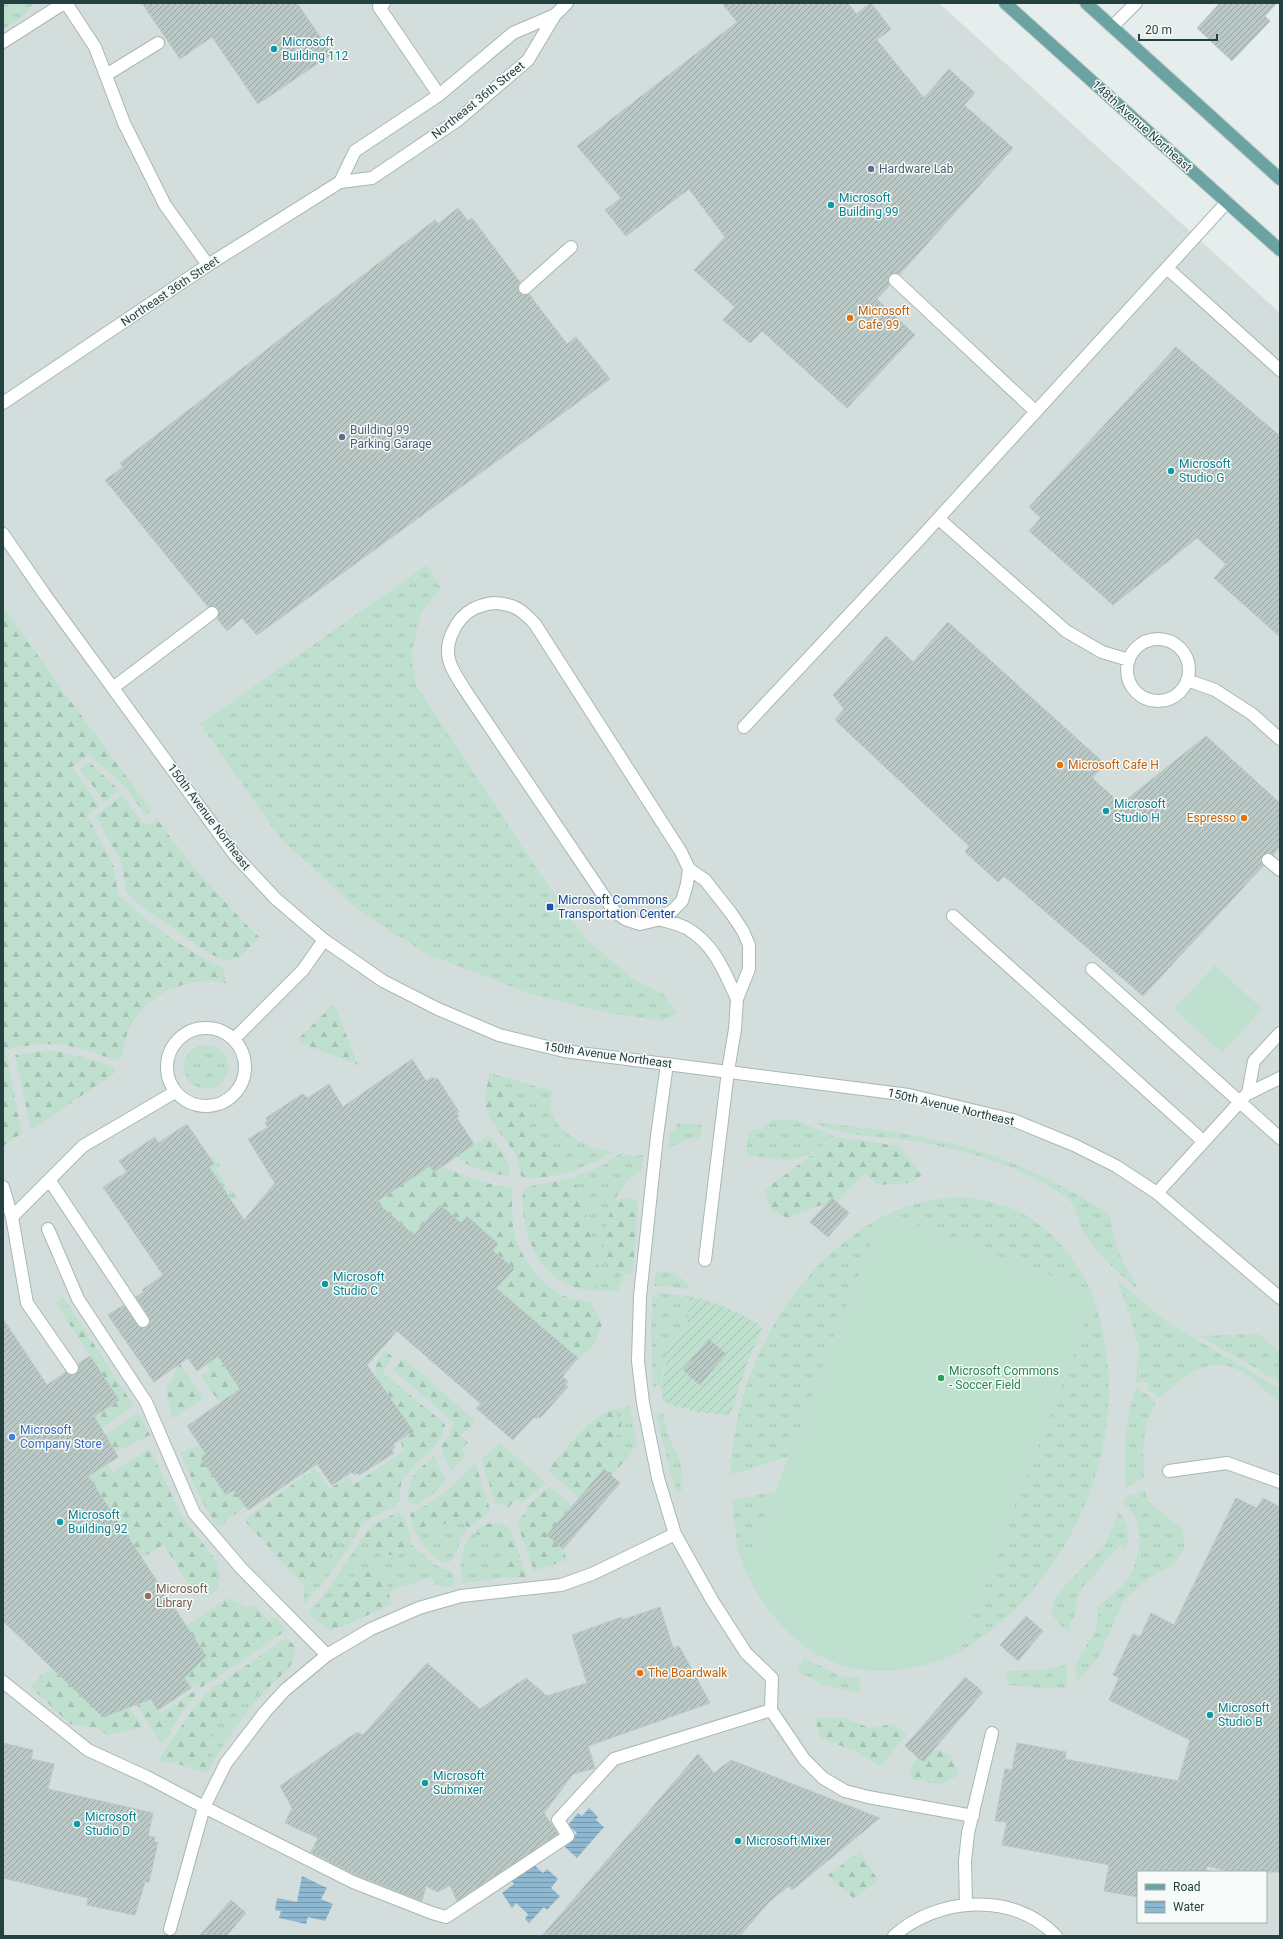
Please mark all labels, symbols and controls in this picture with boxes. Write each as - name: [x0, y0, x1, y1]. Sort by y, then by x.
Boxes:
- scale bar: [1139, 16, 1217, 42]
- text: 20 m: [1145, 23, 1172, 37]
- place label: Microsoft Building 112: [282, 35, 348, 63]
- marker: Microsoft Building 112: [269, 44, 279, 54]
- street label: Northeast 36th Street: [429, 58, 527, 142]
- street label: 148th Avenue Northeast: [1089, 78, 1195, 174]
- place label: Hardware Lab: [879, 162, 954, 176]
- marker: Hardware Lab: [866, 164, 876, 174]
- place label: Microsoft Building 99: [839, 191, 898, 219]
- marker: Microsoft Building 99: [826, 200, 836, 210]
- street label: Northeast 36th Street: [118, 253, 222, 329]
- place label: Microsoft Cafe 99: [858, 304, 910, 332]
- marker: Microsoft Cafe 99: [845, 313, 855, 323]
- place label: Building 99 Parking Garage: [350, 423, 432, 451]
- marker: Building 99 Parking Garage: [337, 432, 347, 442]
- place label: Microsoft Studio G: [1179, 457, 1231, 485]
- marker: Microsoft Studio G: [1166, 466, 1176, 476]
- place label: Microsoft Cafe H: [1068, 758, 1159, 772]
- marker: Microsoft Cafe H: [1055, 760, 1065, 770]
- street label: 150th Avenue Northeast: [165, 761, 254, 873]
- place label: Microsoft Studio H: [1114, 797, 1166, 825]
- marker: Microsoft Studio H: [1101, 806, 1111, 816]
- place label: Espresso: [1187, 811, 1236, 825]
- marker: Espresso: [1239, 813, 1249, 823]
- place label: Microsoft Commons Transportation Center: [558, 893, 675, 921]
- marker: Microsoft Commons Transportation Center: [545, 902, 555, 912]
- street label: 150th Avenue Northeast: [543, 1039, 673, 1071]
- street label: 150th Avenue Northeast: [886, 1086, 1016, 1128]
- place label: Microsoft Studio C: [333, 1270, 385, 1298]
- marker: Microsoft Studio C: [320, 1279, 330, 1289]
- place label: Microsoft Commons - Soccer Field: [949, 1364, 1059, 1392]
- marker: Microsoft Commons - Soccer Field: [936, 1373, 946, 1383]
- place label: Microsoft Company Store: [20, 1423, 102, 1451]
- marker: Microsoft Company Store: [7, 1432, 17, 1442]
- place label: Microsoft Building 92: [68, 1508, 128, 1536]
- marker: Microsoft Building 92: [55, 1517, 65, 1527]
- place label: Microsoft Library: [156, 1582, 208, 1610]
- marker: Microsoft Library: [143, 1591, 153, 1601]
- place label: The Boardwalk: [648, 1666, 728, 1680]
- marker: The Boardwalk: [635, 1668, 645, 1678]
- place label: Microsoft Studio B: [1218, 1701, 1270, 1729]
- marker: Microsoft Studio B: [1205, 1710, 1215, 1720]
- place label: Microsoft Submixer: [433, 1769, 485, 1797]
- marker: Microsoft Submixer: [420, 1778, 430, 1788]
- place label: Microsoft Studio D: [85, 1810, 137, 1838]
- marker: Microsoft Studio D: [72, 1819, 82, 1829]
- place label: Microsoft Mixer: [746, 1834, 830, 1848]
- marker: Microsoft Mixer: [733, 1836, 743, 1846]
- legend: [1137, 1871, 1267, 1923]
- text: Road: [1173, 1880, 1201, 1894]
- text: Water: [1173, 1900, 1204, 1914]

